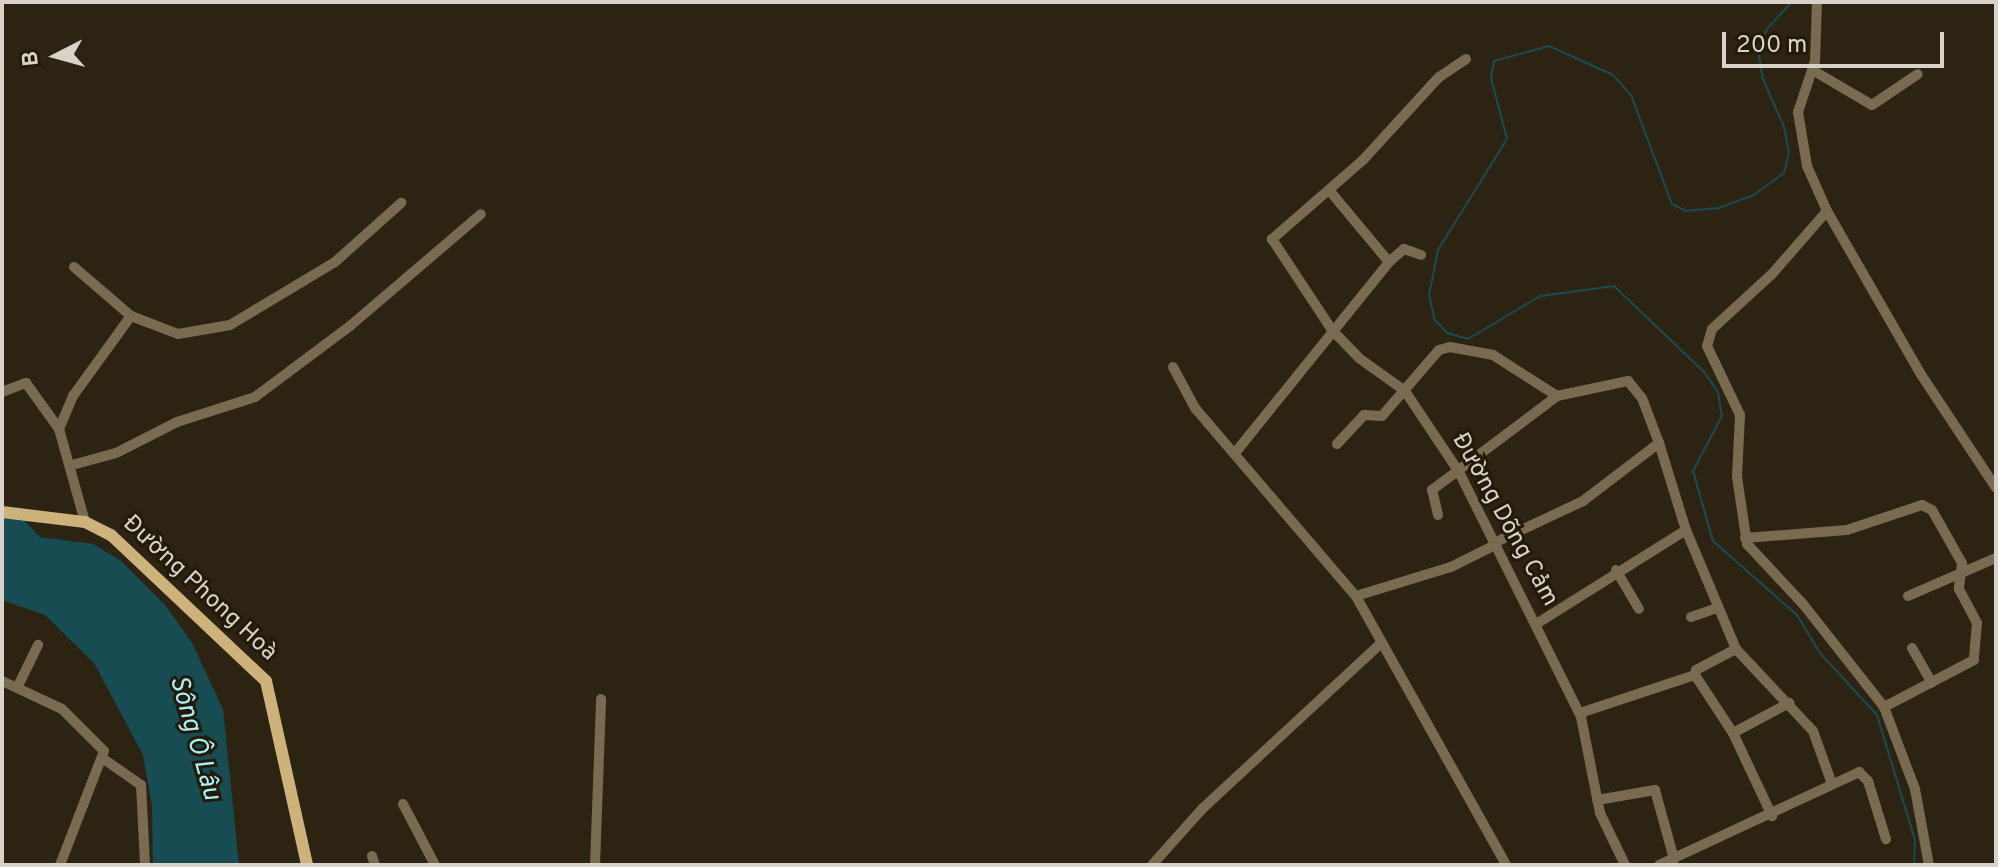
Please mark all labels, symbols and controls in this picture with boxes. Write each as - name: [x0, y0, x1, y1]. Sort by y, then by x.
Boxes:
- north arrow: [16, 16, 96, 96]
- scale bar: [1726, 16, 1948, 66]
- text: 200 m: [1736, 31, 1807, 61]
- text: B: [17, 50, 46, 68]
- street label: Đường Dõng Cảm: [1444, 428, 1564, 612]
- street label: Đường Phong Hoà: [116, 510, 282, 668]
- water label: Sông Ô Lâu: [161, 672, 227, 804]

